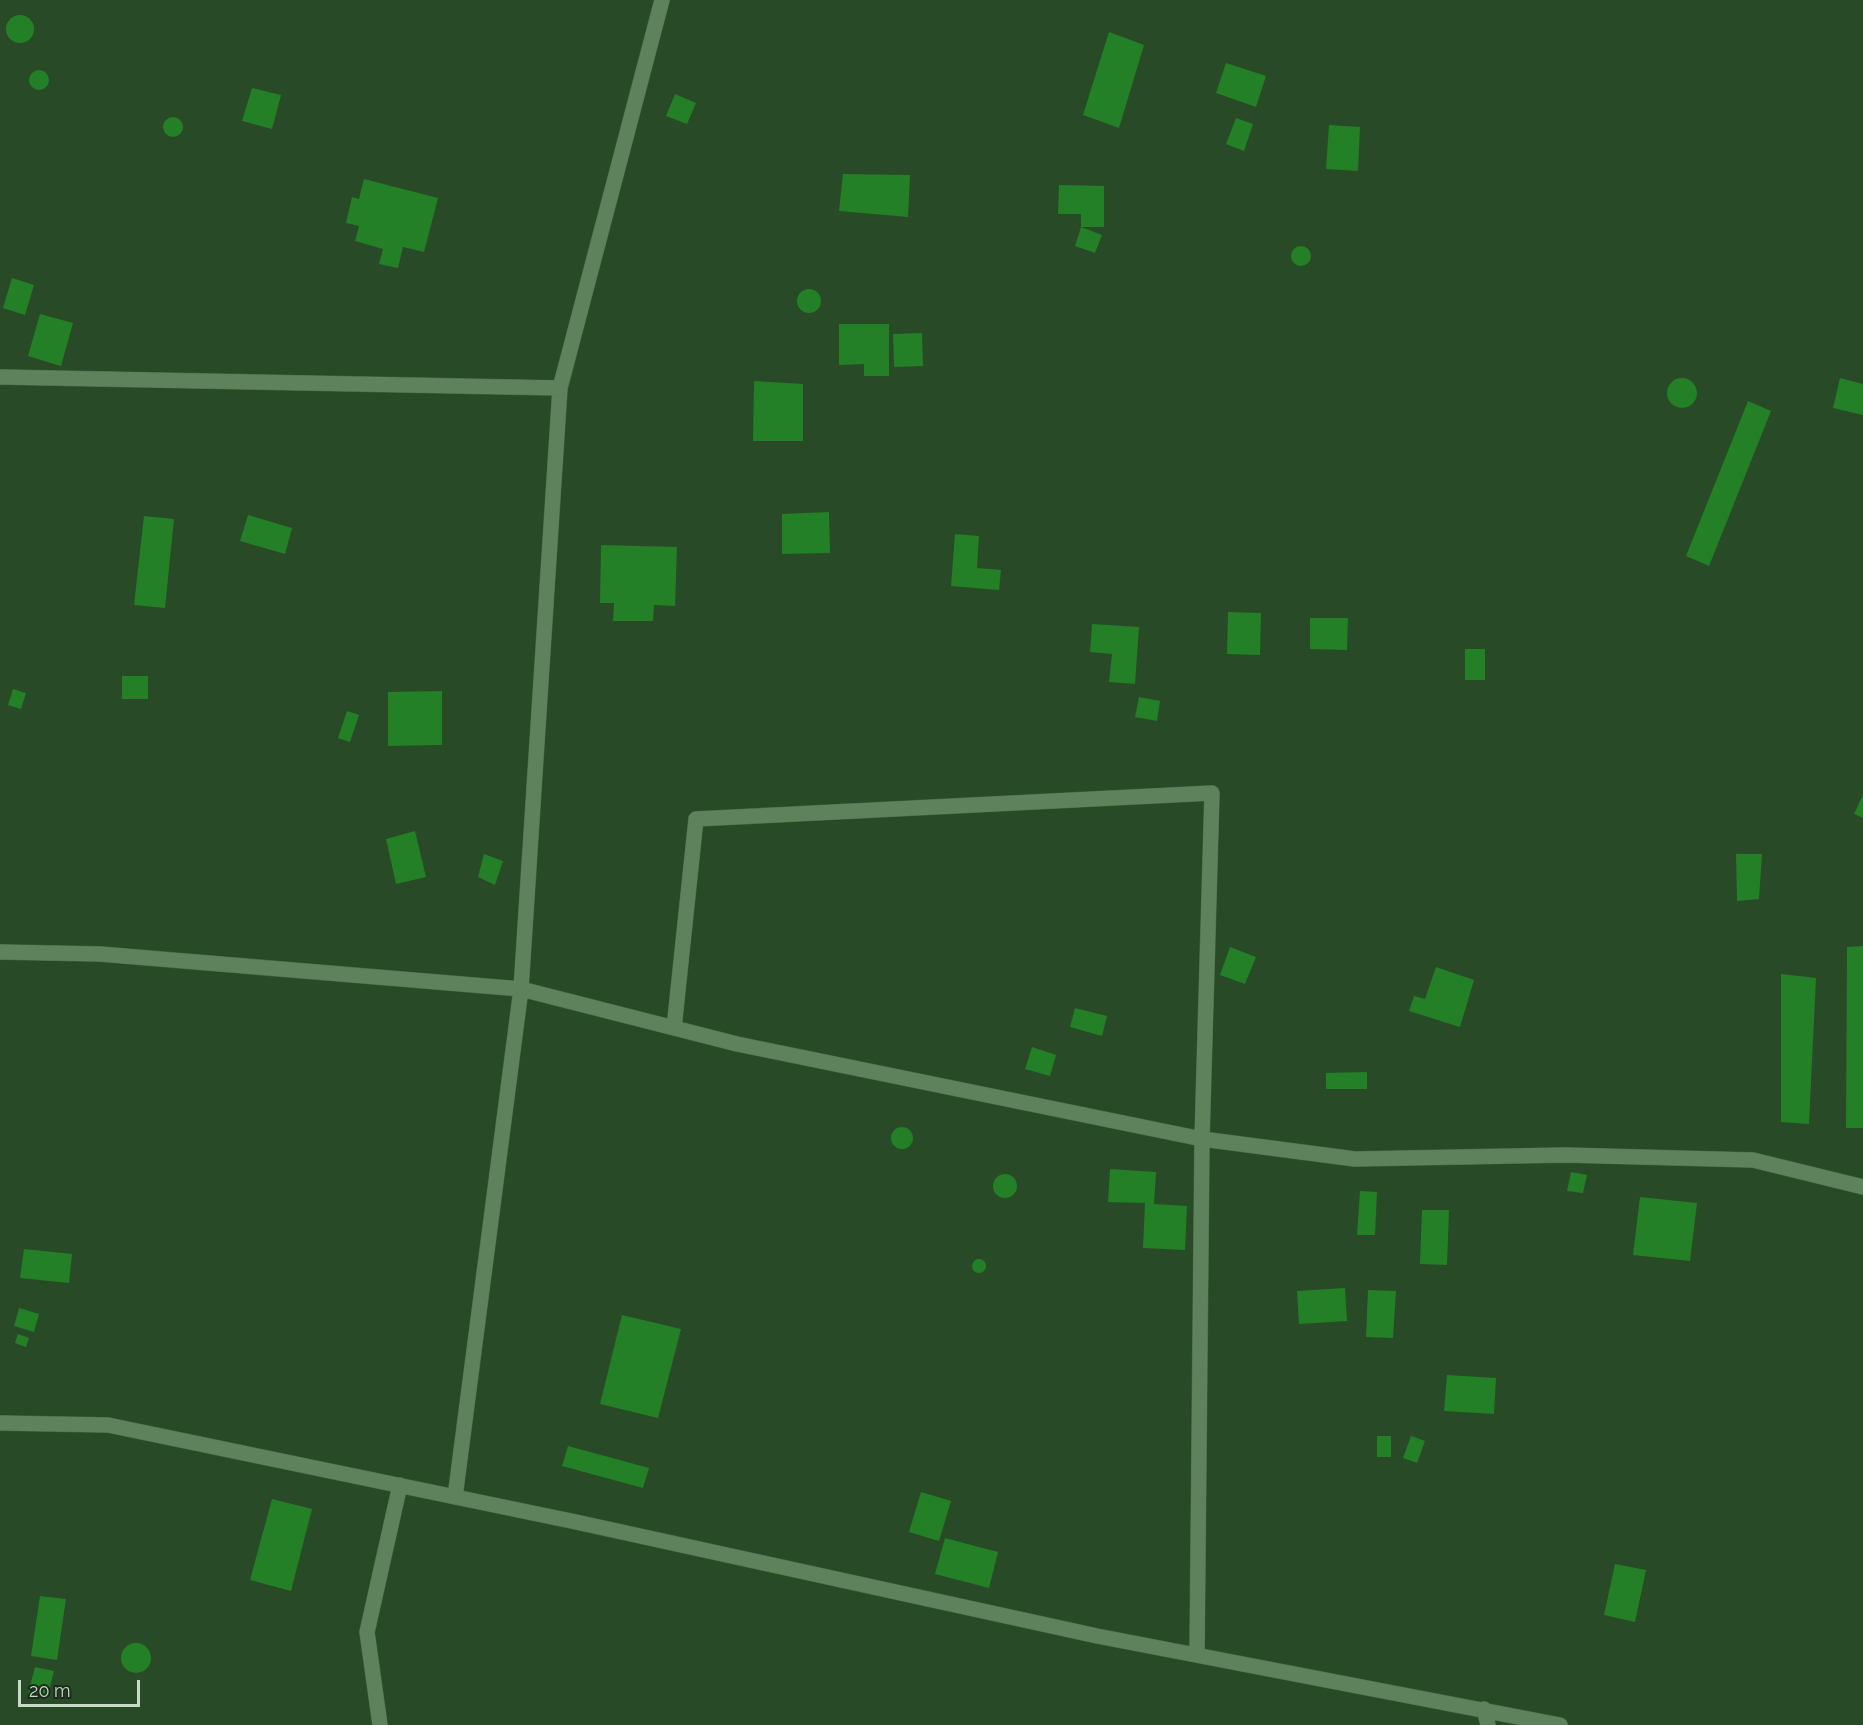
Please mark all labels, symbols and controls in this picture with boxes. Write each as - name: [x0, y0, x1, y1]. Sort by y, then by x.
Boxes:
- scale bar: [21, 1668, 142, 1706]
- text: 20 m: [29, 1680, 71, 1701]

